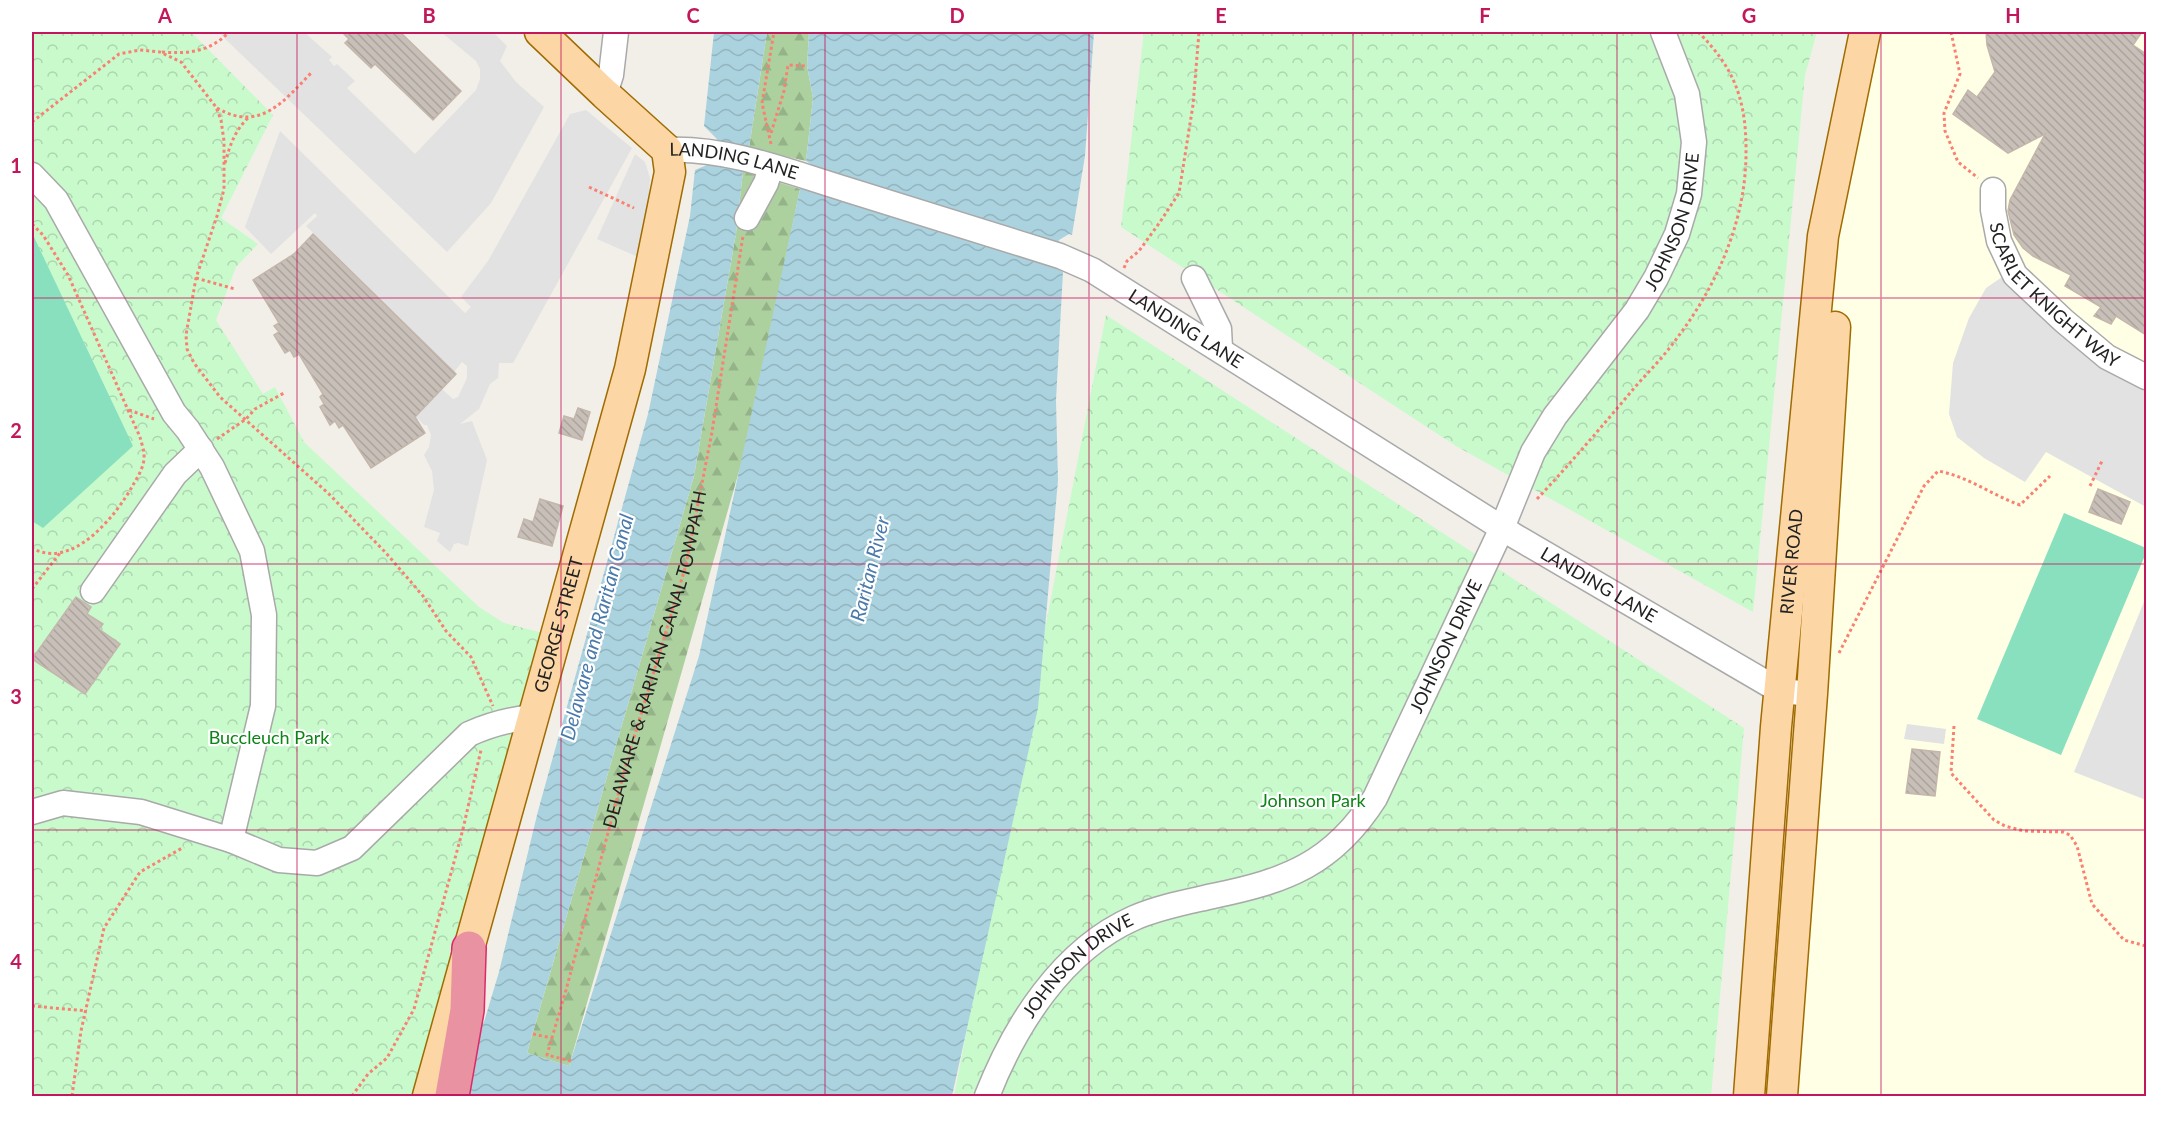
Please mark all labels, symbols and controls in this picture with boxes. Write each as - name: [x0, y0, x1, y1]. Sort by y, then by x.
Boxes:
- text: A: [157, 3, 172, 27]
- text: B: [422, 3, 436, 27]
- text: C: [686, 3, 700, 27]
- text: D: [949, 3, 965, 27]
- text: E: [1215, 3, 1227, 27]
- text: F: [1479, 3, 1491, 27]
- text: G: [1742, 3, 1756, 27]
- text: H: [2005, 3, 2021, 27]
- street label: LANDING LANE: [669, 138, 801, 183]
- street label: JOHNSON DRIVE: [1639, 152, 1703, 294]
- text: 1: [10, 153, 22, 177]
- street label: SCARLET KNIGHT WAY: [1986, 221, 2124, 372]
- street label: LANDING LANE: [1125, 284, 1247, 372]
- text: 2: [10, 418, 22, 442]
- street label: DELAWARE & RARITAN CANAL TOWPATH: [598, 489, 710, 830]
- street label: RIVER ROAD: [1775, 508, 1807, 615]
- water label: Delaware and Raritan Canal: [554, 511, 638, 742]
- water label: Raritan River: [844, 513, 894, 624]
- street label: LANDING LANE: [1537, 542, 1661, 627]
- street label: GEORGE STREET: [529, 554, 587, 695]
- street label: JOHNSON DRIVE: [1405, 576, 1486, 716]
- text: 3: [10, 684, 22, 708]
- park label: Buccleuch Park: [209, 726, 330, 748]
- park label: Johnson Park: [1260, 789, 1367, 811]
- street label: JOHNSON DRIVE: [1017, 908, 1136, 1022]
- text: 4: [10, 949, 22, 973]

